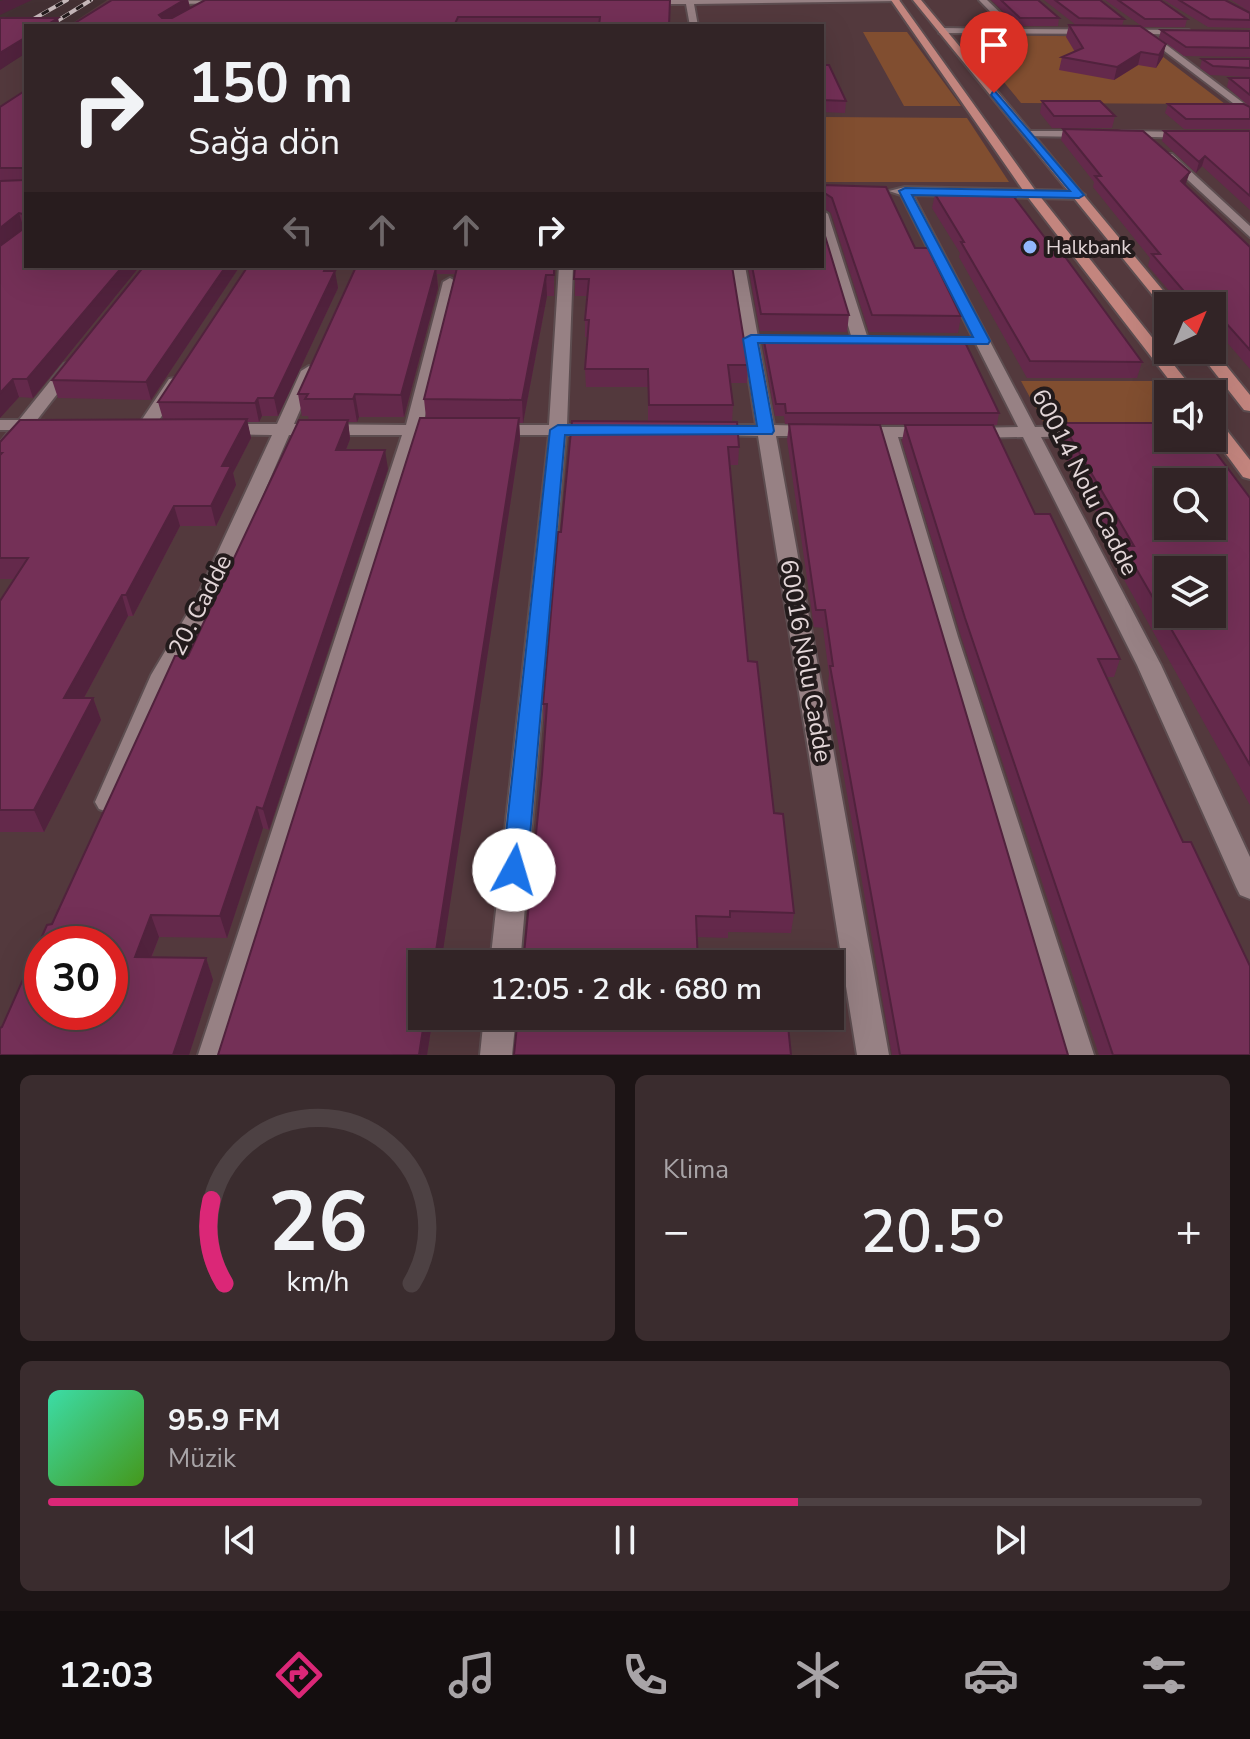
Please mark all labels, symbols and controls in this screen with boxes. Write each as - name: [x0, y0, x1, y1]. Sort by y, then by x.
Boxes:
- pin: [960, 11, 1028, 93]
- icon: arrive: [972, 23, 1016, 67]
- text: 150 m: [188, 45, 353, 122]
- icon: right: [56, 56, 160, 160]
- text: Sağa dön: [188, 118, 340, 167]
- icon: left: [276, 208, 320, 252]
- icon: ahead: [360, 208, 404, 252]
- icon: ahead: [444, 208, 488, 252]
- icon: right: [528, 208, 572, 252]
- place label: Halkbank: [1046, 234, 1132, 261]
- marker: Halkbank: [1021, 238, 1039, 256]
- north arrow: [1154, 292, 1226, 364]
- map controls: [1154, 292, 1226, 628]
- button: sound: [1154, 380, 1226, 452]
- street label: 60014 Nolu Cadde: [1024, 383, 1146, 581]
- button: search: [1154, 468, 1226, 540]
- street label: 20. Cadde: [161, 549, 239, 661]
- button: layers: [1154, 556, 1226, 628]
- street label: 60016 Nolu Cadde: [772, 557, 840, 765]
- position arrow: [472, 828, 556, 912]
- speed limit sign: 30: [24, 926, 128, 1030]
- text: 12:05 · 2 dk · 680 m: [490, 969, 762, 1010]
- text: Klima: [663, 1152, 729, 1187]
- text: 26: [268, 1166, 367, 1279]
- text: 20.5°: [860, 1191, 1005, 1273]
- text: −: [663, 1202, 689, 1262]
- text: +: [1176, 1202, 1202, 1262]
- text: km/h: [286, 1262, 349, 1301]
- text: 95.9 FM: [168, 1400, 280, 1441]
- text: Müzik: [168, 1441, 236, 1476]
- icon: previous: [218, 1518, 262, 1562]
- icon: pause: [603, 1518, 647, 1562]
- icon: next: [988, 1518, 1032, 1562]
- icon: directions: [271, 1647, 327, 1703]
- icon: music: [444, 1647, 500, 1703]
- icon: phone: [617, 1647, 673, 1703]
- icon: climate: [790, 1647, 846, 1703]
- icon: car: [963, 1647, 1019, 1703]
- icon: filters: [1136, 1647, 1192, 1703]
- text: 12:03: [58, 1651, 154, 1700]

